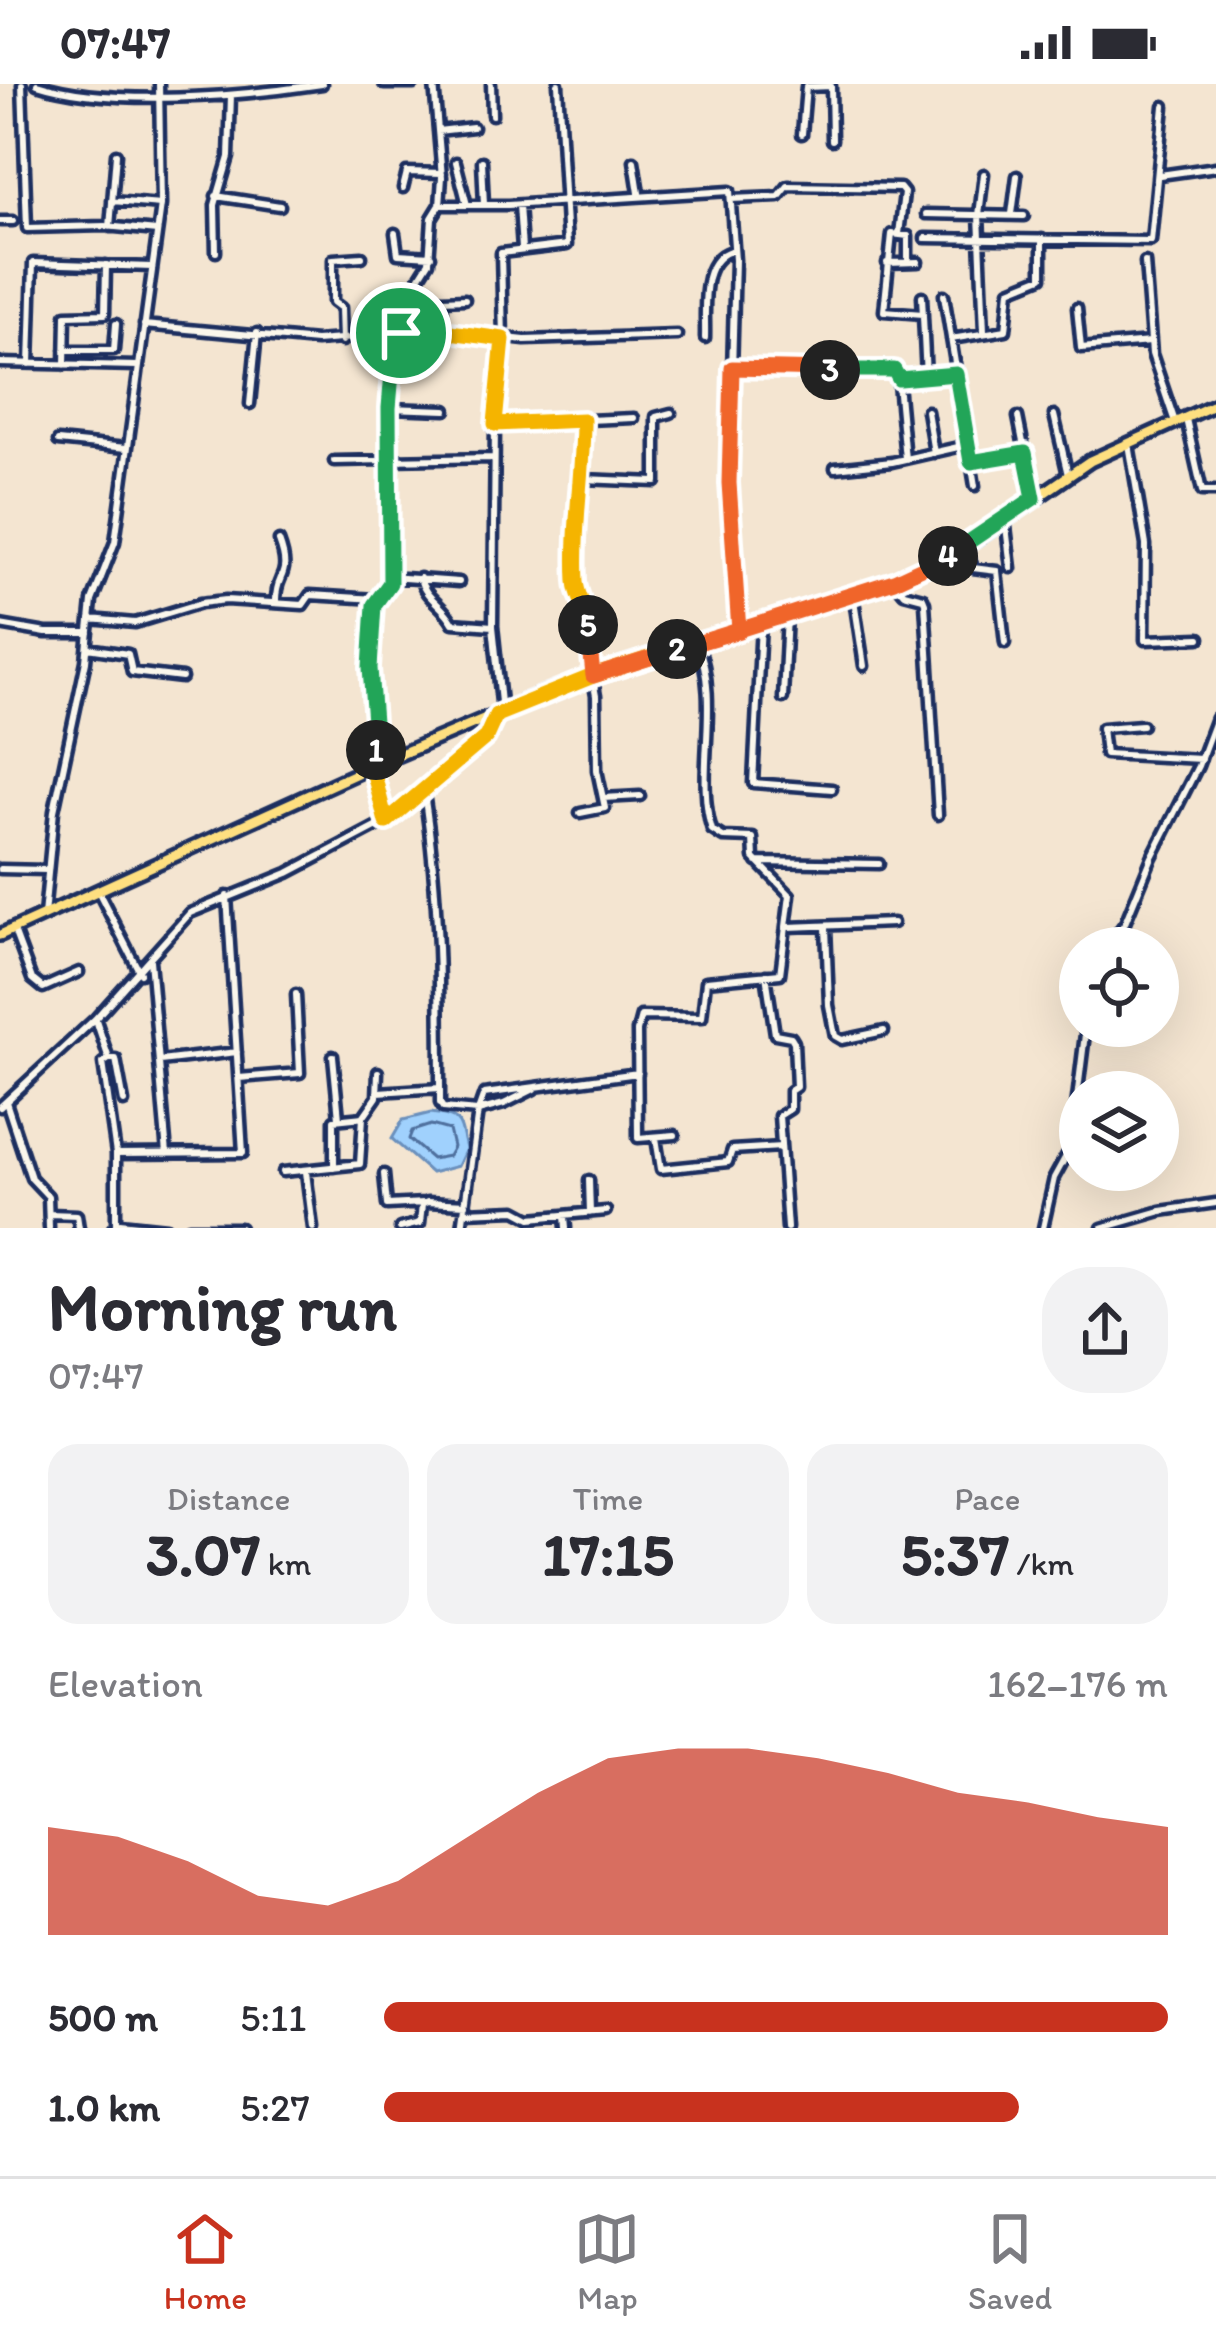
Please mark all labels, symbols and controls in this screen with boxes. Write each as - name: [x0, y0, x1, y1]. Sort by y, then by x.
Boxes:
- text: 07:47: [60, 15, 170, 69]
- pin: [350, 282, 452, 384]
- icon: arrive: [368, 300, 434, 366]
- pin: 3: [800, 340, 860, 400]
- text: 3: [821, 350, 839, 389]
- pin: 4: [918, 526, 978, 586]
- text: 4: [938, 536, 958, 575]
- pin: 5: [558, 595, 618, 655]
- text: 5: [579, 605, 597, 644]
- pin: 2: [647, 619, 707, 679]
- text: 2: [668, 629, 686, 668]
- pin: 1: [346, 720, 406, 780]
- text: 1: [368, 730, 384, 769]
- map controls: [1059, 927, 1179, 1191]
- button: locate: [1059, 927, 1179, 1047]
- button: layers: [1059, 1071, 1179, 1191]
- text: Morning run: [48, 1267, 397, 1347]
- button: share: [1042, 1267, 1168, 1393]
- text: 07:47: [48, 1352, 144, 1399]
- text: Distance: [167, 1479, 290, 1518]
- text: Time: [573, 1479, 643, 1518]
- text: Pace: [954, 1479, 1020, 1518]
- text: 3.07: [146, 1518, 260, 1590]
- text: 17:15: [542, 1518, 674, 1590]
- text: 5:37: [901, 1518, 1009, 1590]
- text: km: [260, 1544, 311, 1583]
- text: /km: [1009, 1544, 1074, 1583]
- text: Elevation: [48, 1660, 203, 1707]
- text: 162–176 m: [987, 1660, 1168, 1707]
- text: 500 m: [48, 1994, 158, 2041]
- text: 5:11: [240, 1994, 306, 2041]
- text: 1.0 km: [48, 2084, 160, 2131]
- text: 5:27: [240, 2084, 310, 2131]
- tab: Home: [164, 2206, 247, 2317]
- tab: Map: [574, 2206, 640, 2317]
- tab: Saved: [968, 2206, 1052, 2317]

